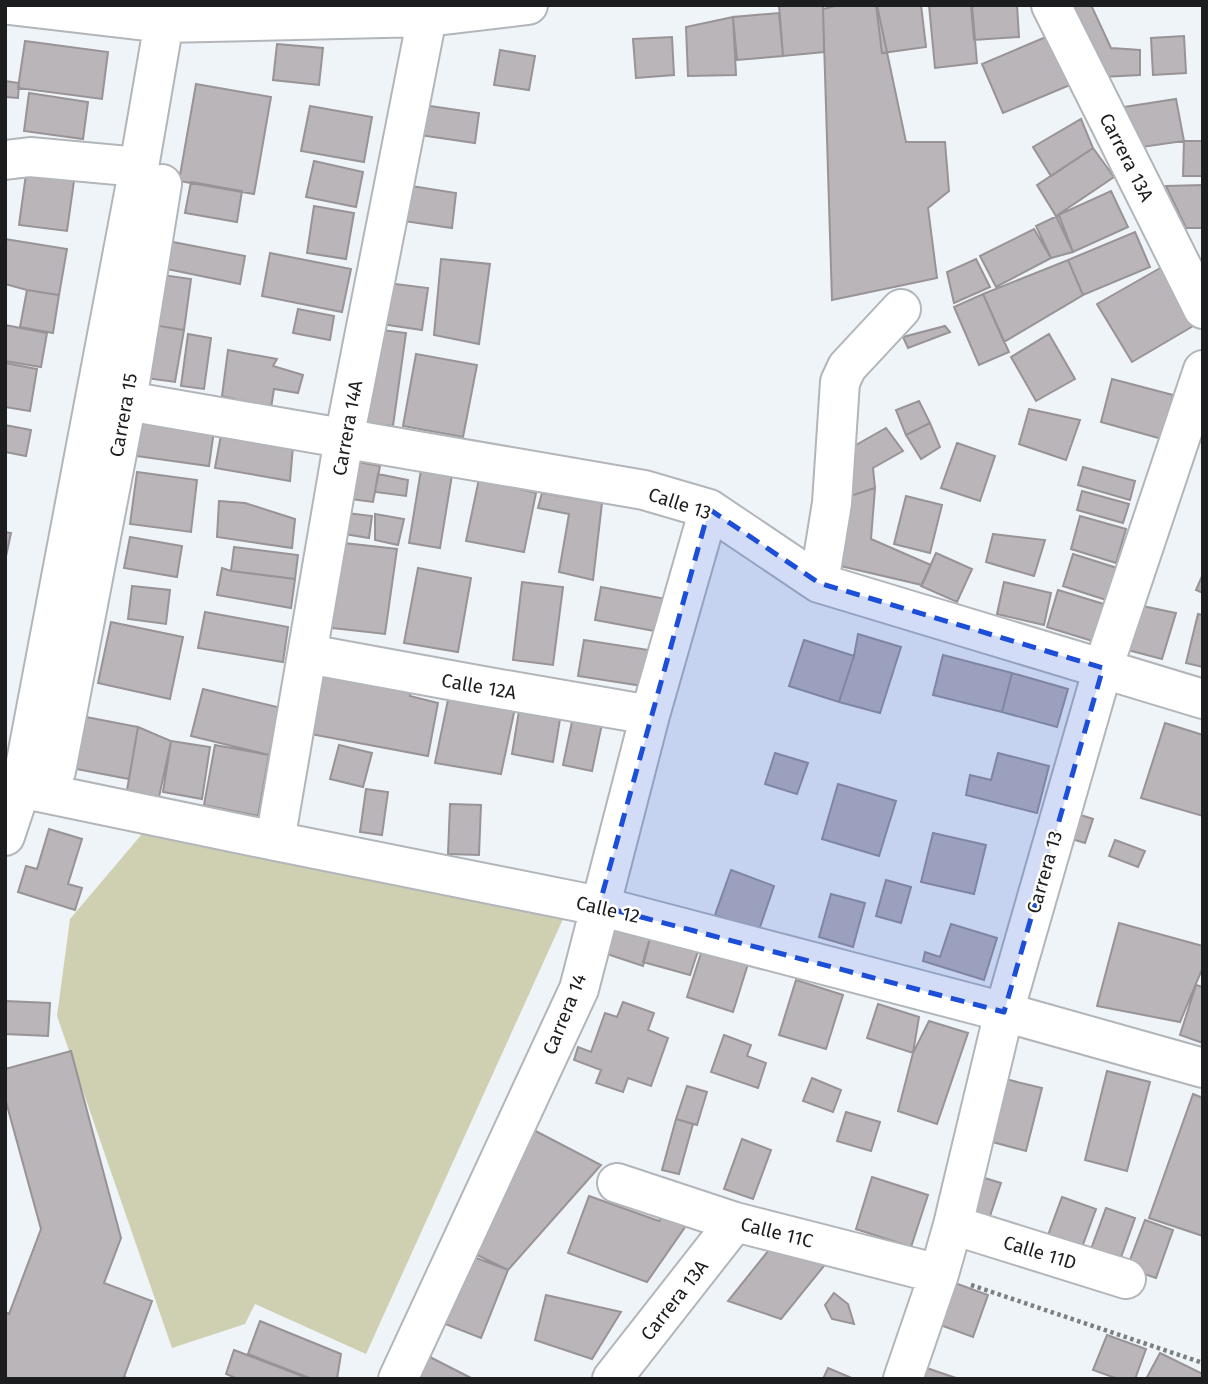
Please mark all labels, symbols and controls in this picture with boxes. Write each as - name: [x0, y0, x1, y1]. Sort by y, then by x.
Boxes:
- street label: Carrera 13A: [1095, 109, 1159, 205]
- street label: Carrera 15: [105, 371, 142, 459]
- street label: Carrera 14A: [328, 378, 367, 478]
- street label: Calle 13: [646, 483, 714, 524]
- street label: Calle 12A: [440, 669, 518, 704]
- street label: Carrera 13: [1022, 828, 1067, 916]
- street label: Calle 12: [574, 891, 642, 928]
- street label: Carrera 14: [538, 970, 591, 1058]
- street label: Calle 11C: [738, 1212, 816, 1253]
- street label: Calle 11D: [1000, 1230, 1079, 1275]
- street label: Carrera 13A: [636, 1255, 713, 1345]

